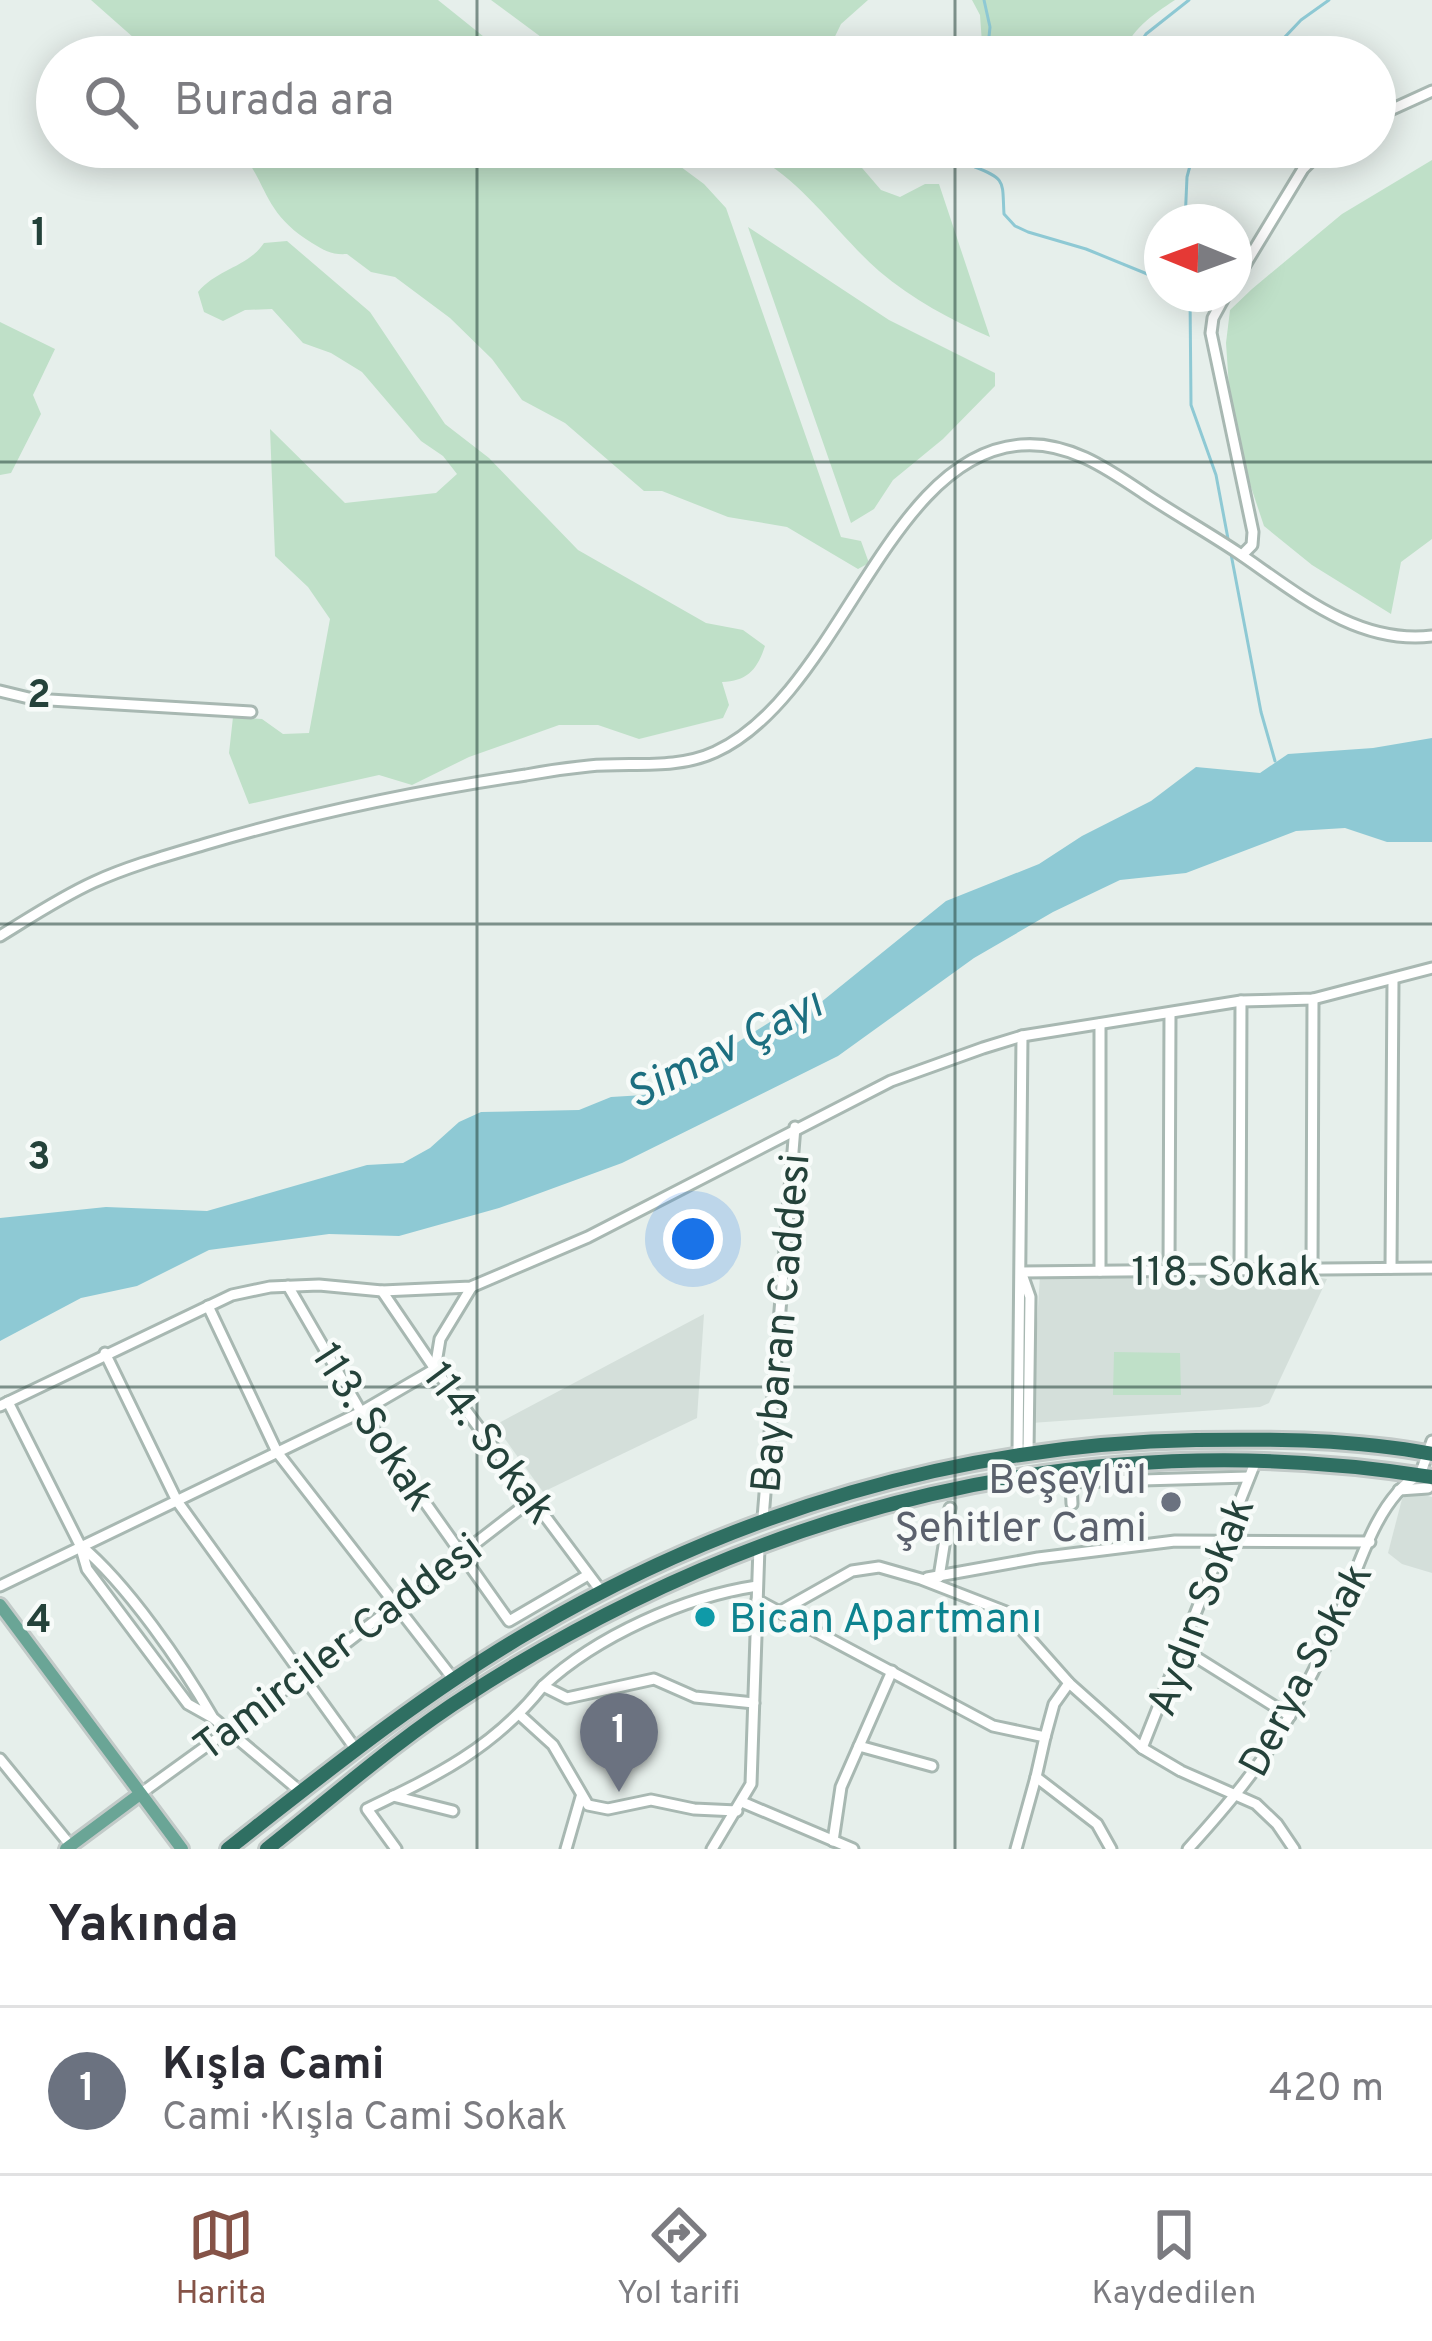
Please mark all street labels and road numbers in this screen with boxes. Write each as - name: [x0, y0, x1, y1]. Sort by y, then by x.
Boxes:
- street label: Baybaran Caddesi: [742, 1152, 825, 1495]
- street label: 118. Sokak: [1131, 1248, 1321, 1301]
- street label: 113. Sokak: [297, 1335, 445, 1522]
- street label: 114. Sokak: [409, 1353, 566, 1536]
- street label: Aydın Sokak: [1137, 1491, 1269, 1724]
- street label: Tamirciler Caddesi: [185, 1524, 494, 1775]
- street label: Derya Sokak: [1229, 1555, 1386, 1787]

